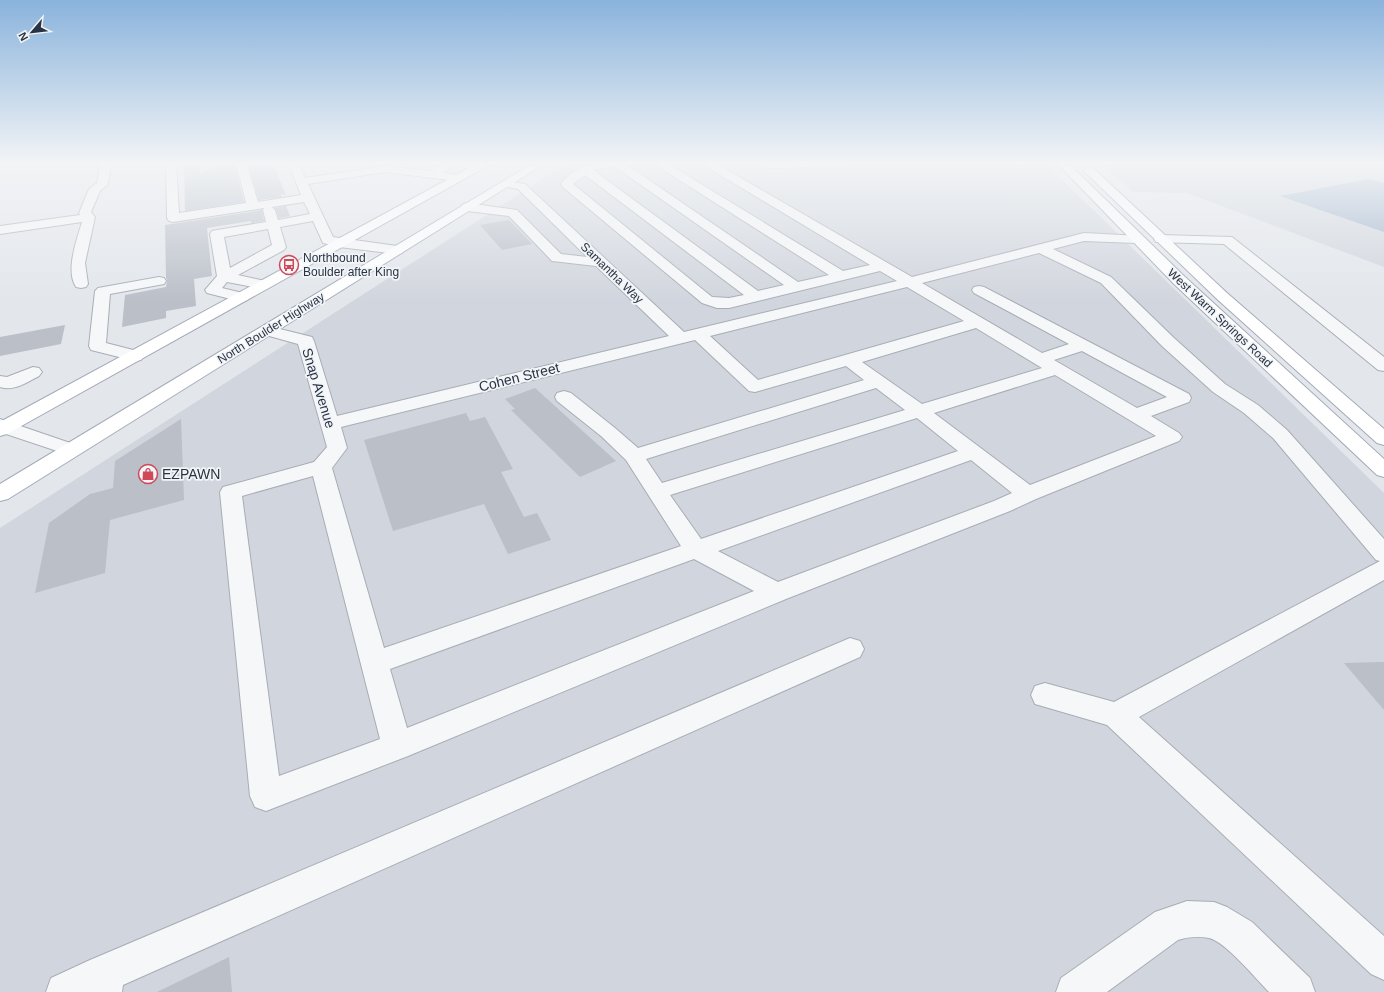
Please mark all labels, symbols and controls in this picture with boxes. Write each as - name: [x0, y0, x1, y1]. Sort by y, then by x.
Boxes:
- north arrow: [12, 12, 52, 52]
- text: N: [16, 30, 30, 43]
- street label: Samantha Way: [578, 240, 646, 306]
- place label: Northbound Boulder after King: [303, 251, 399, 279]
- bus stop icon: Northbound Boulder after King: [278, 254, 300, 276]
- street label: West Warm Springs Road: [1165, 266, 1275, 370]
- street label: North Boulder Highway: [215, 289, 327, 367]
- street label: Snap Avenue: [299, 346, 339, 430]
- street label: Cohen Street: [477, 359, 561, 395]
- shop icon: EZPAWN: [137, 463, 159, 485]
- place label: EZPAWN: [162, 466, 220, 482]

